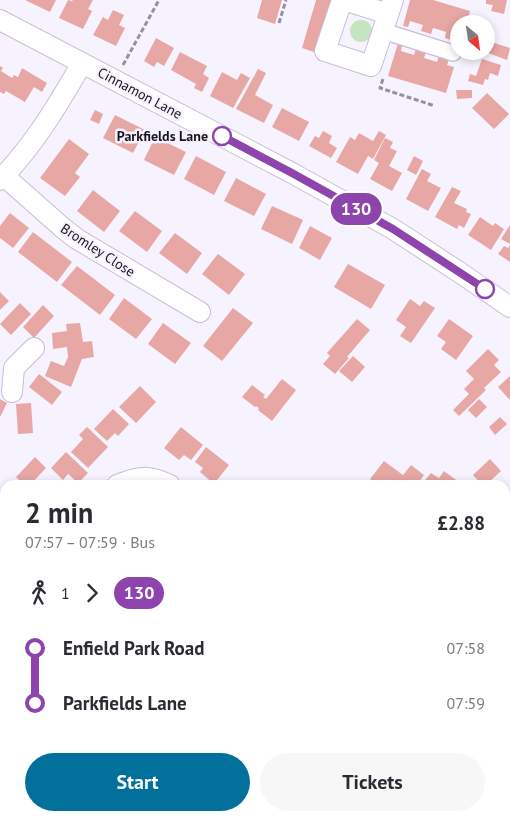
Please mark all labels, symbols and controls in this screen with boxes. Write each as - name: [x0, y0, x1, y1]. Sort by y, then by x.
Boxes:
- north arrow: [450, 15, 495, 60]
- map controls: [450, 15, 495, 60]
- street label: Cinnamon Lane: [95, 63, 185, 123]
- marker: Parkfields Lane: [212, 126, 232, 146]
- place label: Parkfields Lane: [117, 127, 208, 145]
- line badge: 130: [327, 193, 385, 225]
- text: 130: [341, 197, 371, 220]
- street label: Bromley Close: [57, 219, 139, 281]
- unlabelled marker: [475, 279, 495, 299]
- text: 2 min: [25, 494, 93, 531]
- text: £2.88: [437, 511, 485, 535]
- text: 07:57 – 07:59 · Bus: [25, 532, 155, 552]
- icon: walk: [25, 579, 53, 607]
- icon: forward: [78, 579, 106, 607]
- text: 130: [124, 581, 154, 604]
- text: 1: [61, 583, 70, 603]
- text: Enfield Park Road: [63, 636, 204, 660]
- text: 07:58: [447, 638, 485, 658]
- text: Parkfields Lane: [63, 691, 187, 715]
- text: 07:59: [447, 693, 485, 713]
- button: Start: [25, 753, 250, 811]
- button: Tickets: [260, 753, 485, 811]

